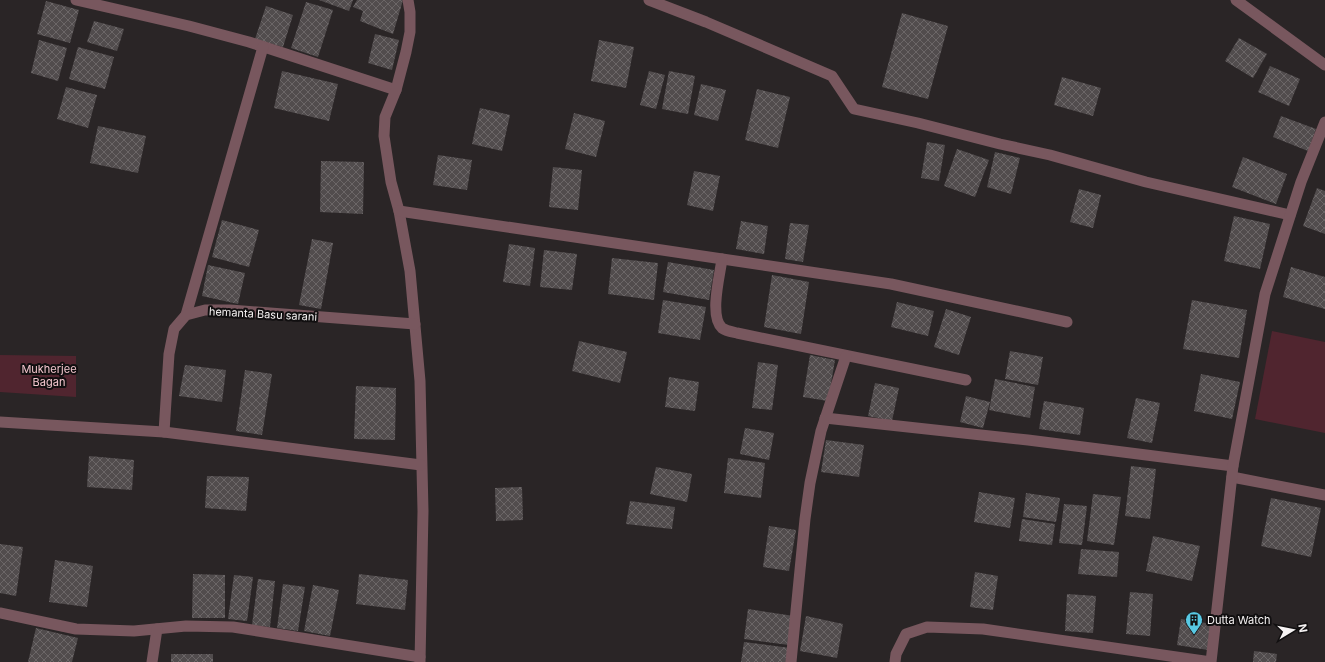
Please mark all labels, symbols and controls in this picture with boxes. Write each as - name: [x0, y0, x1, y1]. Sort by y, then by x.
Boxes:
- street label: hemanta Basu sarani: [209, 304, 317, 324]
- park label: Mukherjee Bagan: [21, 362, 77, 389]
- building icon: Dutta Watch: [1184, 610, 1204, 635]
- north arrow: [1273, 610, 1313, 650]
- place label: Dutta Watch: [1207, 613, 1270, 627]
- text: N: [1295, 623, 1310, 634]

